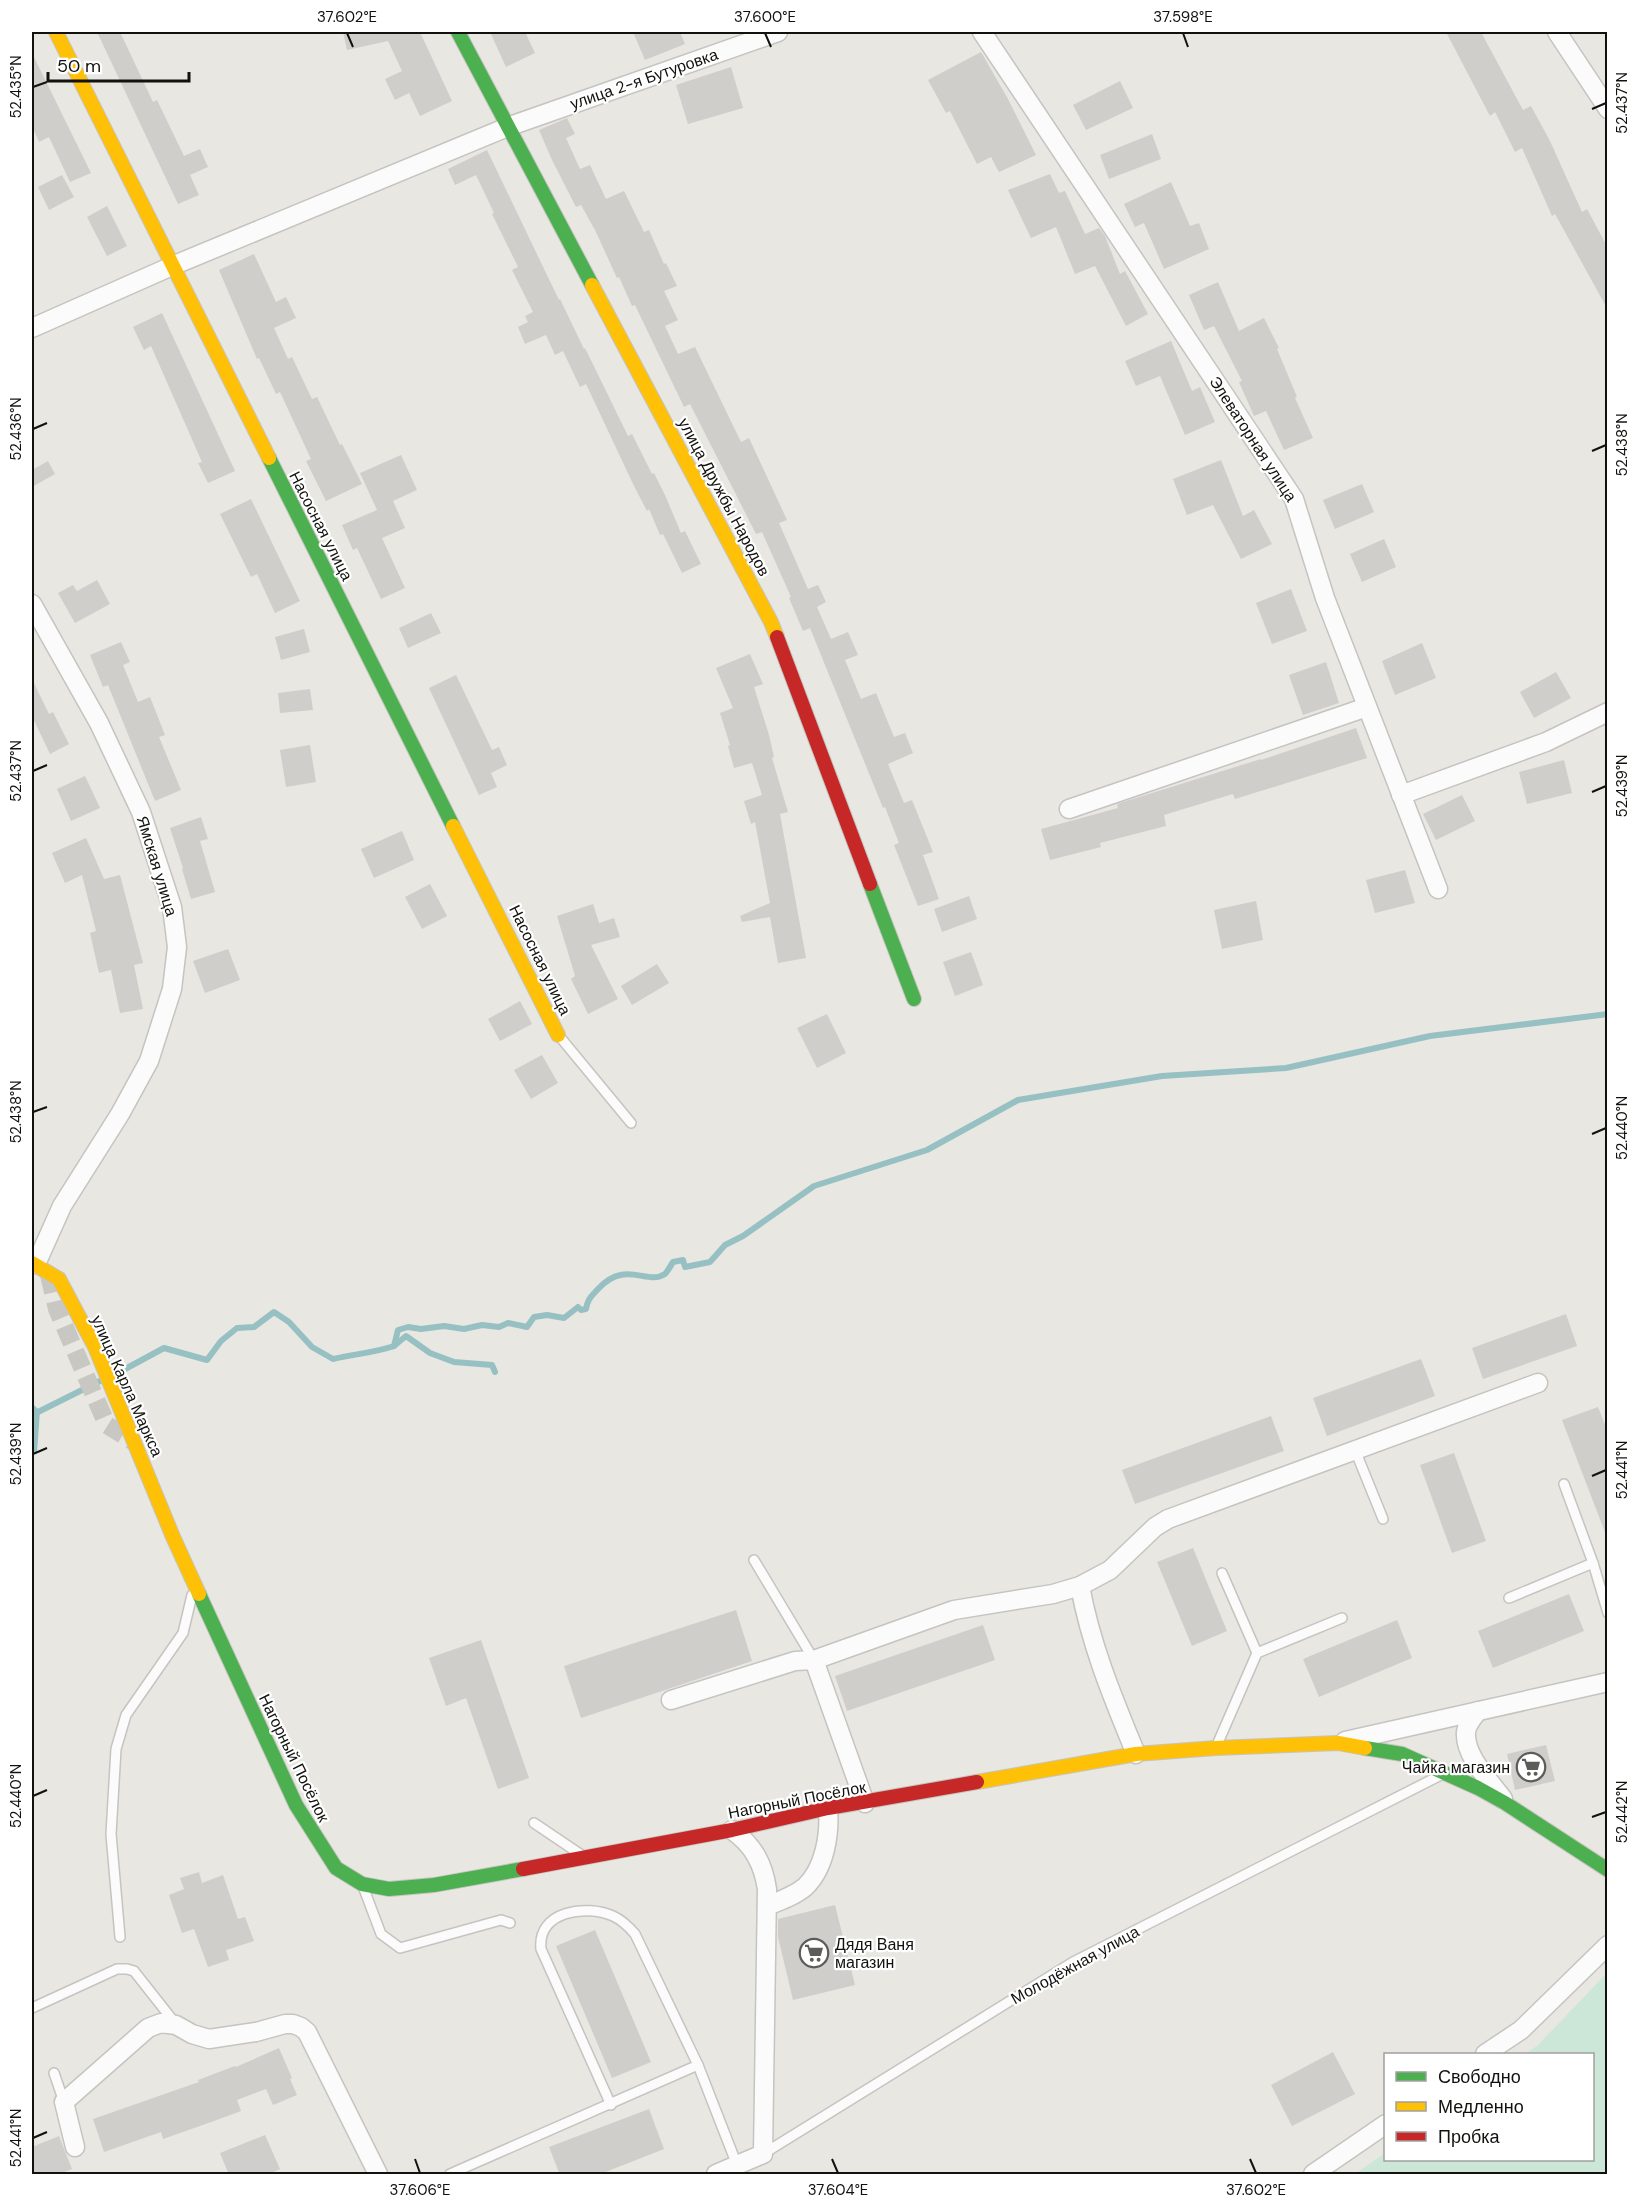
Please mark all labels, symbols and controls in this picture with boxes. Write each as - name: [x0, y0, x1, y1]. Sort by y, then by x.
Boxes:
- text: 37.602°E: [317, 7, 377, 27]
- text: 37.600°E: [734, 7, 796, 27]
- text: 37.598°E: [1153, 7, 1213, 27]
- street label: улица 2-я Бутуровка: [567, 44, 721, 114]
- scale bar: [48, 45, 189, 83]
- text: 50 m: [57, 54, 101, 78]
- text: 52.435°N: [6, 55, 26, 119]
- text: 52.437°N: [1612, 72, 1632, 134]
- street label: Элеваторная улица: [1205, 372, 1302, 506]
- text: 52.436°N: [6, 397, 26, 461]
- text: 52.438°N: [1612, 413, 1632, 477]
- street label: улица Дружбы Народов: [673, 414, 775, 580]
- street label: Насосная улица: [284, 468, 358, 584]
- text: 52.437°N: [6, 740, 26, 802]
- text: 52.439°N: [1612, 755, 1632, 817]
- street label: Ямская улица: [132, 813, 182, 919]
- street label: Насосная улица: [504, 901, 576, 1019]
- text: 52.438°N: [6, 1080, 26, 1144]
- text: 52.440°N: [1612, 1096, 1632, 1160]
- street label: улица Карла Маркса: [86, 1312, 168, 1460]
- text: 52.439°N: [6, 1423, 26, 1485]
- text: 52.441°N: [1612, 1441, 1632, 1499]
- street label: Нагорный Посёлок: [254, 1690, 335, 1826]
- supermarket icon: Чайка магазин: [1515, 1751, 1547, 1783]
- place label: Чайка магазин: [1402, 1757, 1510, 1778]
- text: 52.440°N: [6, 1764, 26, 1828]
- street label: Нагорный Посёлок: [726, 1776, 869, 1824]
- text: 52.442°N: [1612, 1781, 1632, 1843]
- street label: Молодёжная улица: [1007, 1921, 1143, 2009]
- place label: Дядя Ваня магазин: [835, 1934, 914, 1973]
- supermarket icon: Дядя Ваня магазин: [798, 1937, 830, 1969]
- legend: [1384, 2053, 1594, 2161]
- text: Свободно: [1438, 2065, 1521, 2089]
- text: Медленно: [1438, 2095, 1524, 2119]
- text: 52.441°N: [6, 2109, 26, 2167]
- text: Пробка: [1438, 2125, 1501, 2149]
- text: 37.606°E: [390, 2180, 450, 2200]
- text: 37.604°E: [808, 2180, 868, 2200]
- text: 37.602°E: [1226, 2180, 1286, 2200]

